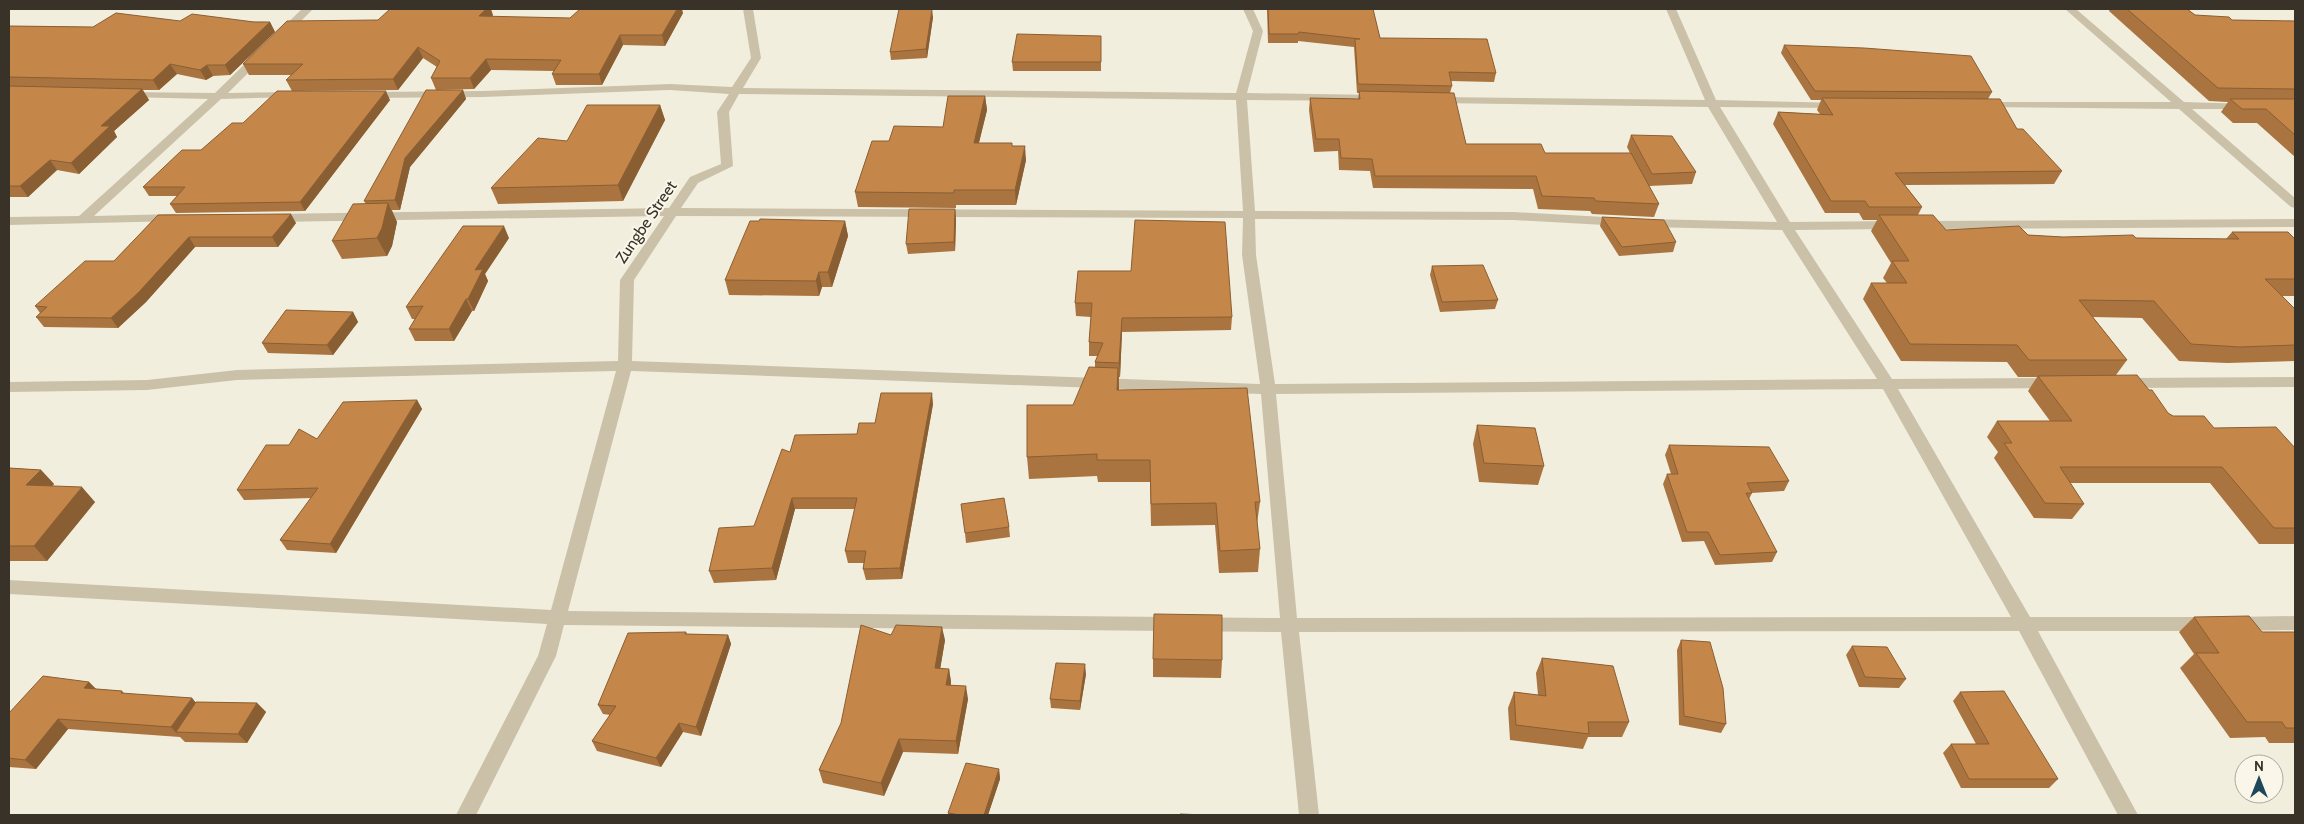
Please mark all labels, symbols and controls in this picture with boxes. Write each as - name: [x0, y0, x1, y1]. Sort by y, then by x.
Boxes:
- street label: Zungbe Street: [611, 177, 681, 267]
- north arrow: [2234, 754, 2284, 804]
- text: N: [2254, 757, 2264, 775]

